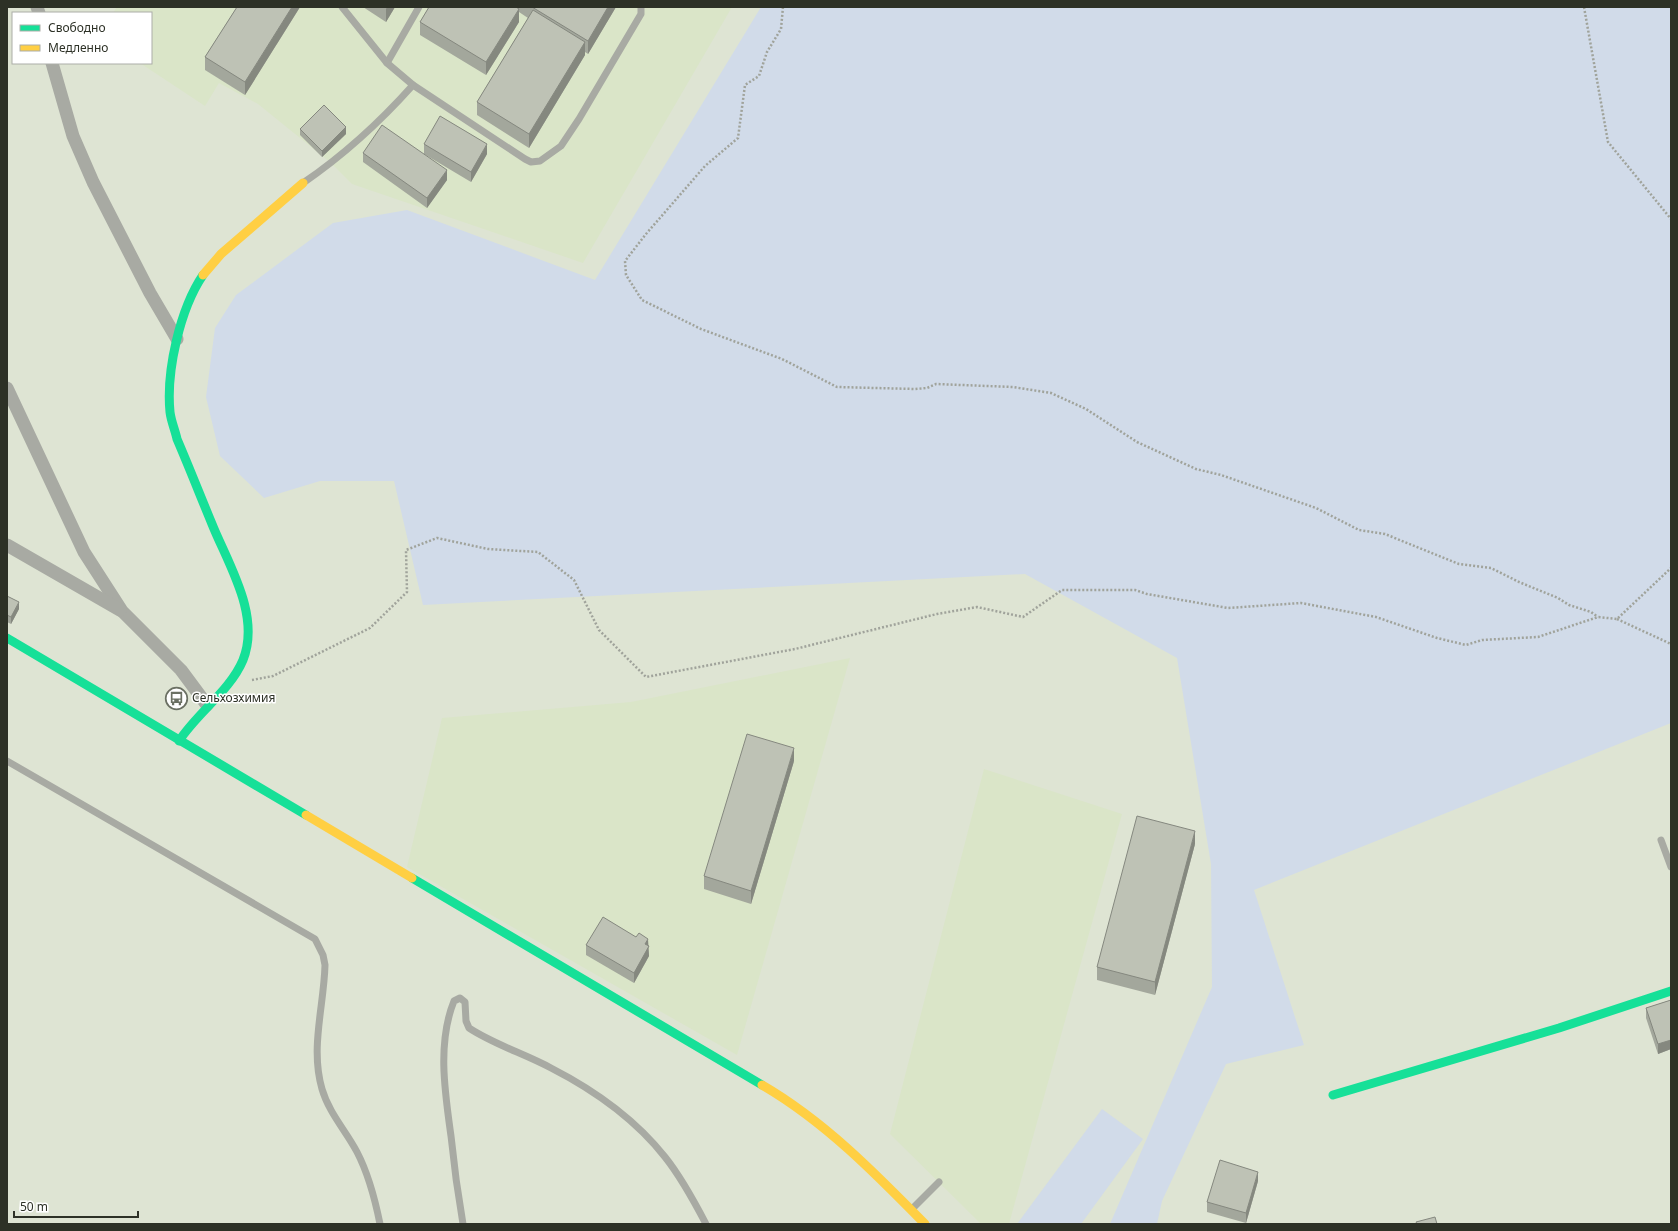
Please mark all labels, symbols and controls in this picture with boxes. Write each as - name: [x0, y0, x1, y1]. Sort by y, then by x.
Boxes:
- legend: [12, 12, 152, 64]
- text: Свободно: [48, 19, 106, 36]
- text: Медленно: [48, 39, 108, 56]
- bus stop icon: Сельхозхимия: [164, 685, 190, 711]
- place label: Сельхозхимия: [192, 689, 275, 706]
- scale bar: [14, 1193, 138, 1219]
- text: 50 m: [20, 1198, 48, 1215]

